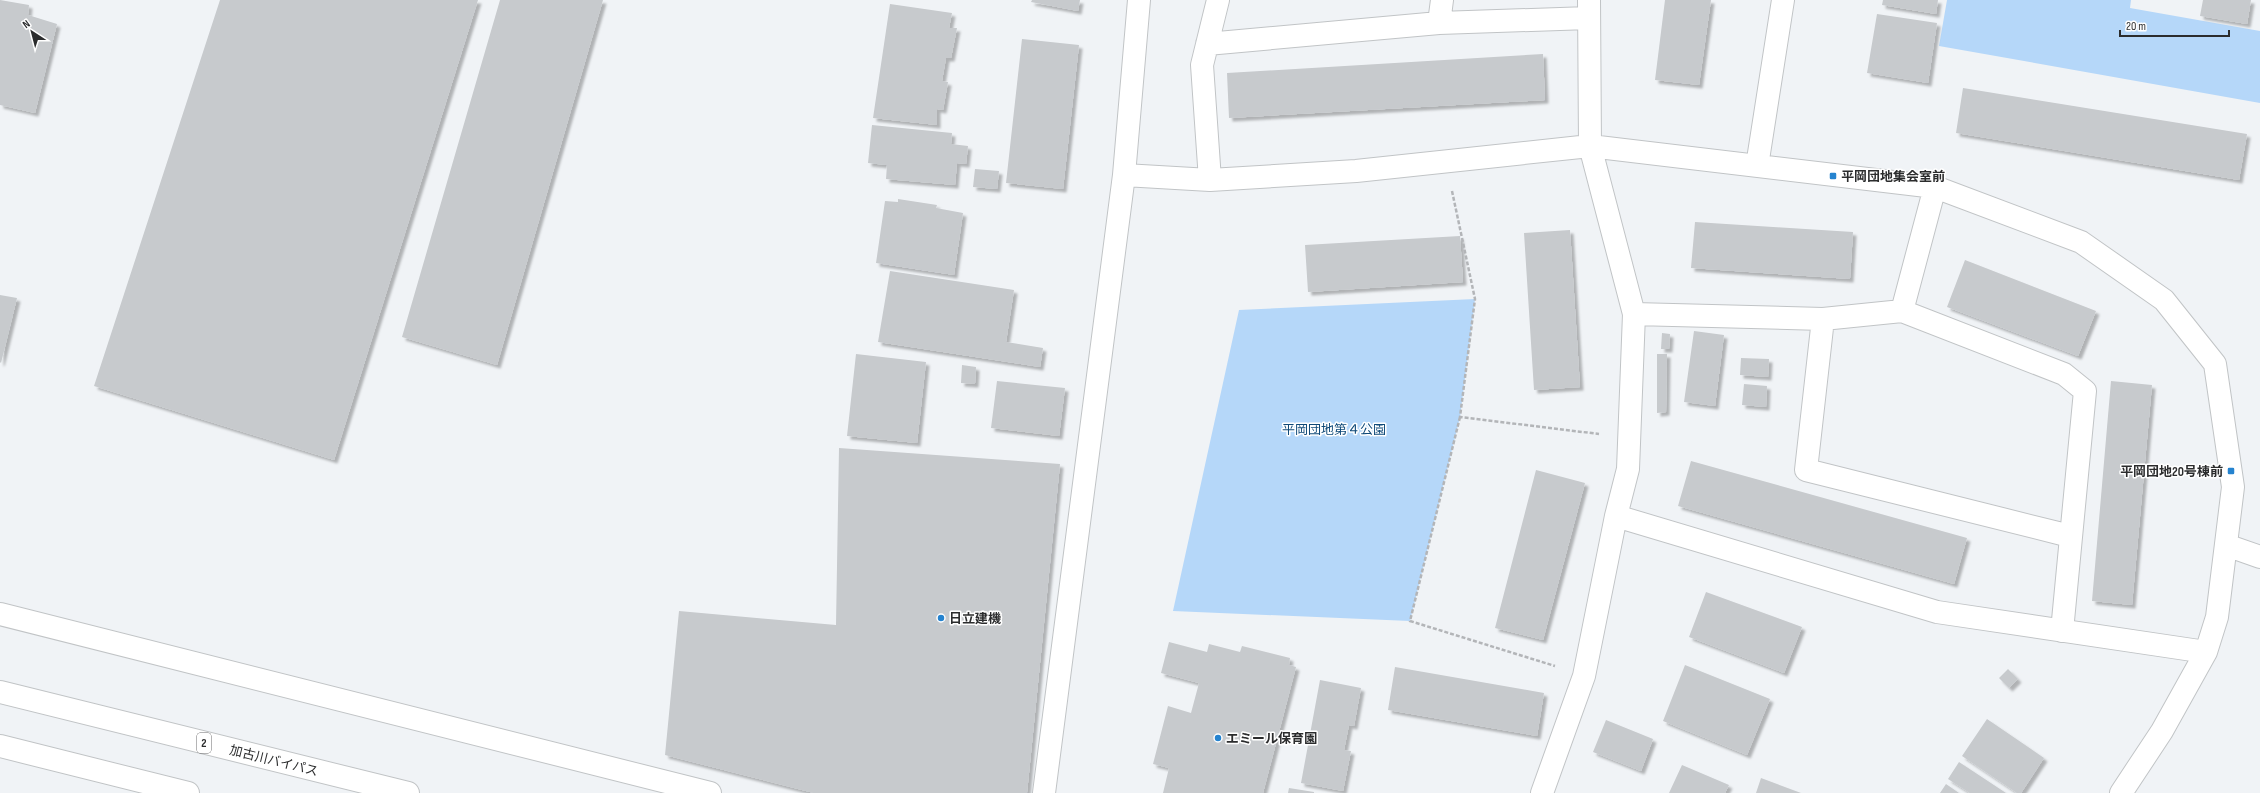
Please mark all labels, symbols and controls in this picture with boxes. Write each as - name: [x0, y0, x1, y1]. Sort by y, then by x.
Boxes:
- north arrow: [12, 12, 52, 52]
- scale bar: [2120, 12, 2229, 38]
- text: N: [20, 17, 33, 31]
- text: 20 m: [2126, 19, 2146, 34]
- place label: 平岡団地集会室前: [1841, 169, 1945, 185]
- marker: 平岡団地集会室前: [1828, 171, 1838, 181]
- park label: 平岡団地第４公園: [1282, 422, 1386, 438]
- place label: 平岡団地20号棟前: [2120, 464, 2223, 480]
- marker: 平岡団地20号棟前: [2226, 466, 2236, 476]
- place label: 日立建機: [949, 611, 1001, 627]
- marker: 日立建機: [936, 613, 946, 623]
- place label: エミール保育園: [1226, 731, 1317, 747]
- road number: 2: [197, 733, 211, 753]
- marker: エミール保育園: [1213, 733, 1223, 743]
- street label: 加古川バイパス: [228, 742, 320, 780]

